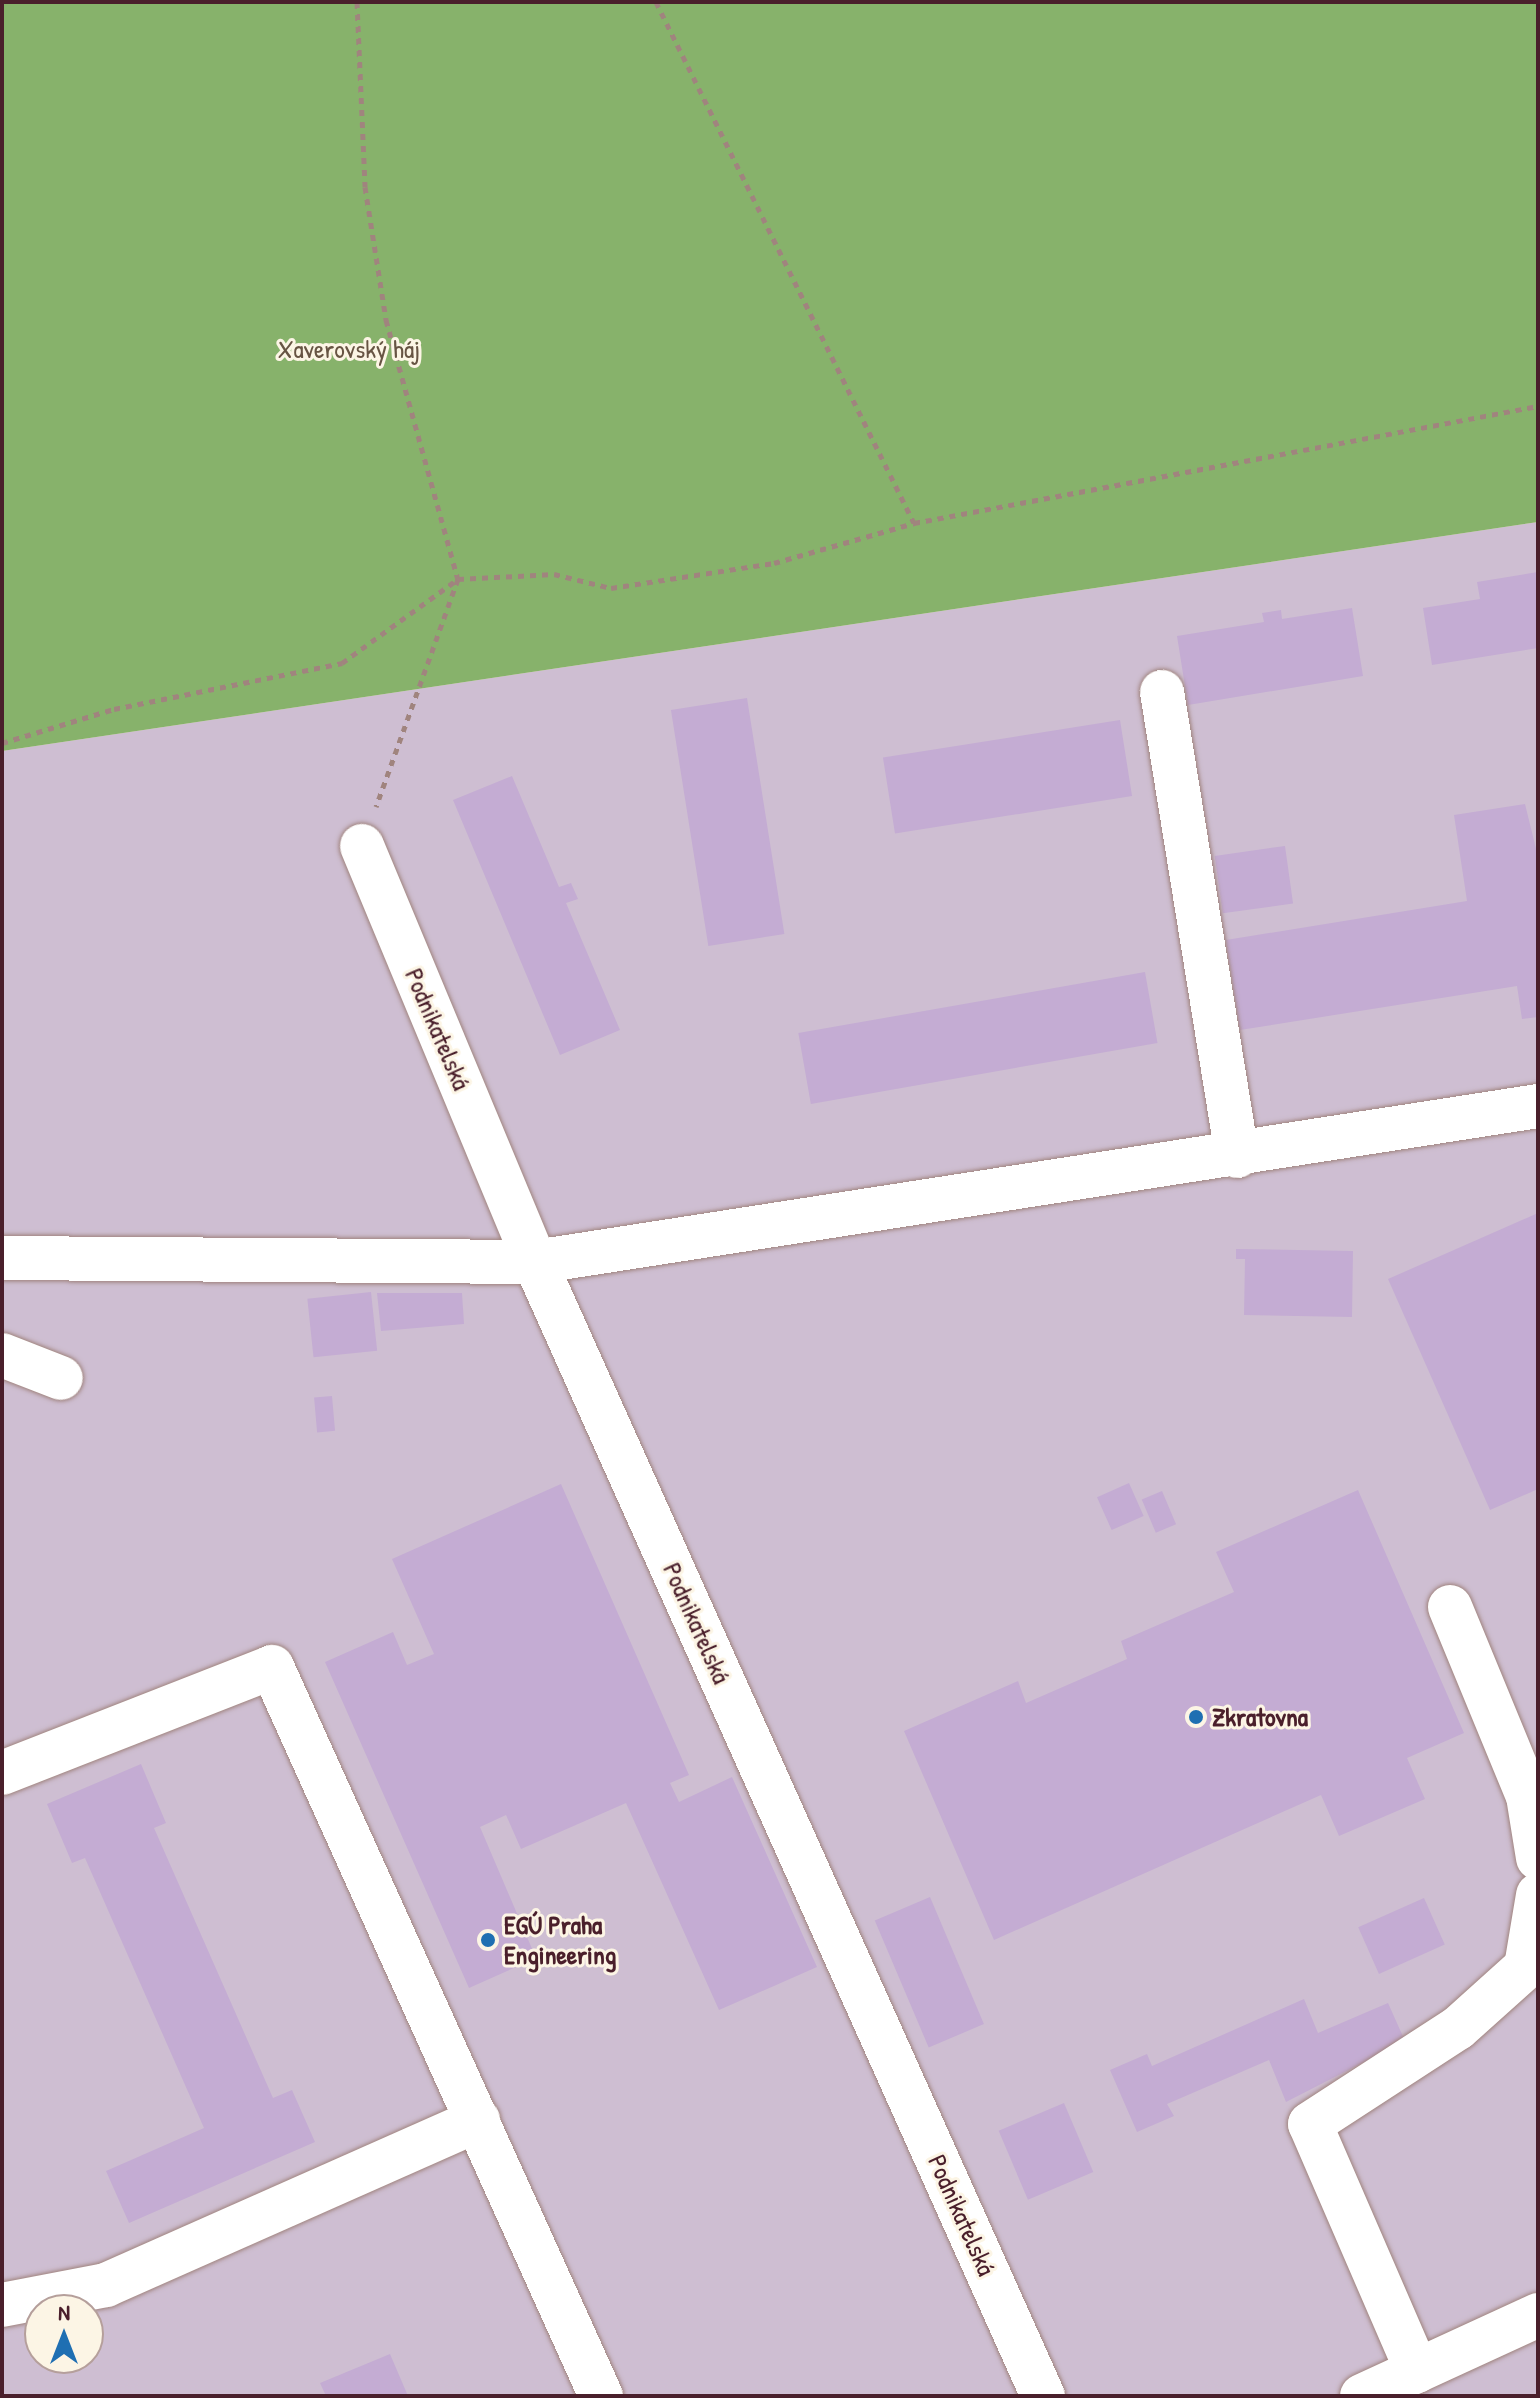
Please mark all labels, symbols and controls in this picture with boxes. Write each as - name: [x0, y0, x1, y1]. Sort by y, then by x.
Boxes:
- park label: Xaverovský háj: [278, 333, 420, 365]
- street label: Podnikatelská: [398, 964, 478, 1094]
- street label: Podnikatelská: [657, 1558, 737, 1688]
- place label: Zkratovna: [1212, 1701, 1308, 1733]
- marker: Zkratovna: [1187, 1708, 1205, 1726]
- place label: EGÚ Praha Engineering: [504, 1909, 616, 1970]
- marker: EGÚ Praha Engineering: [479, 1931, 497, 1949]
- street label: Podnikatelská: [922, 2150, 1002, 2280]
- north arrow: [24, 2294, 104, 2374]
- text: N: [58, 2297, 70, 2327]

